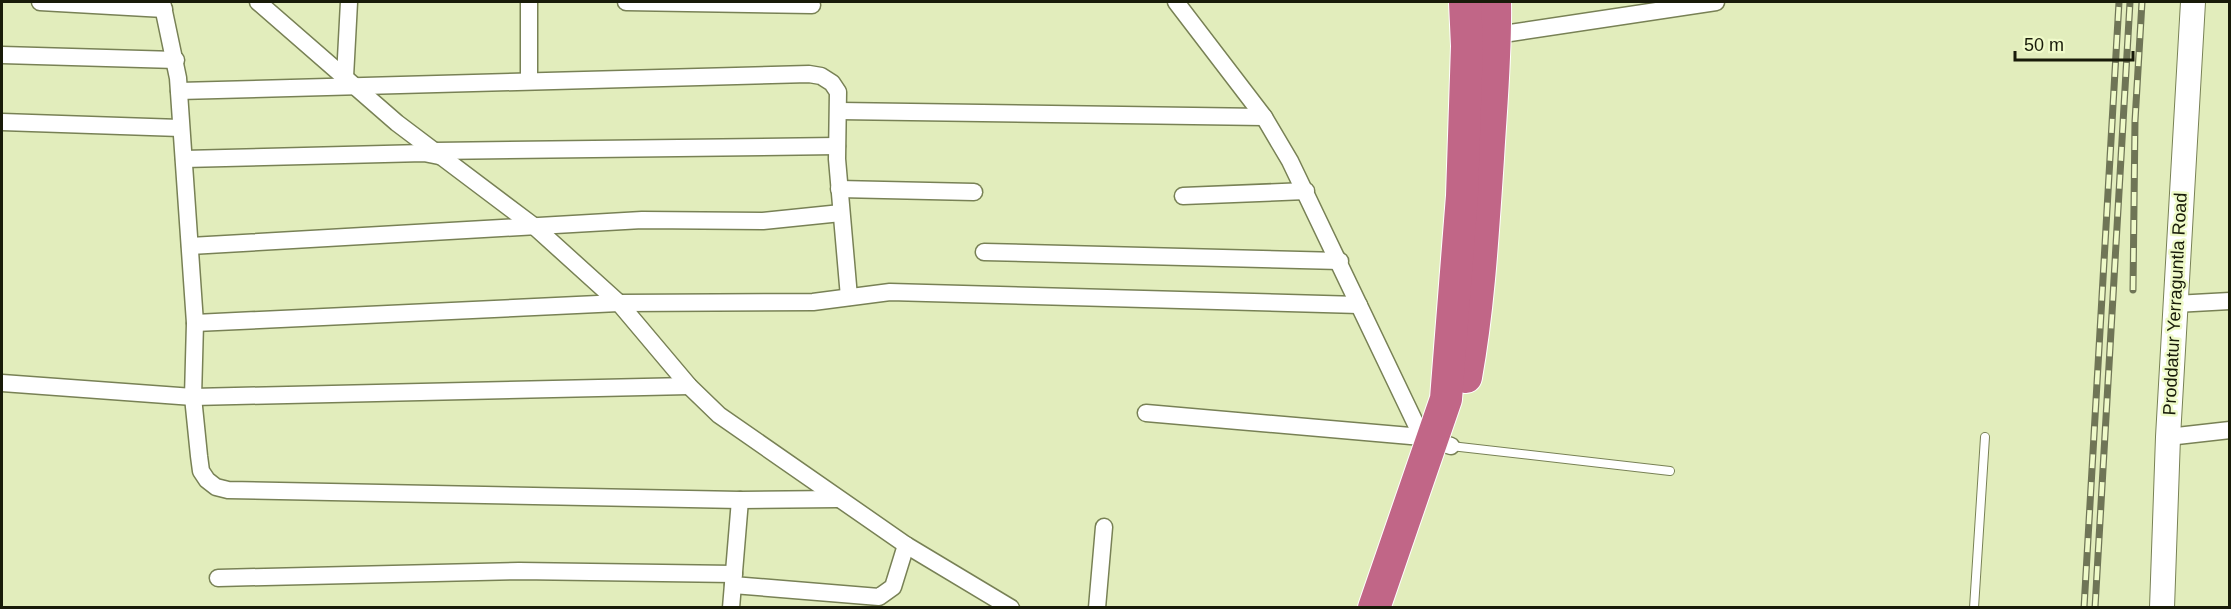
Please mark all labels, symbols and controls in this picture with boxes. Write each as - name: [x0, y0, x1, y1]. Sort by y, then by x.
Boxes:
- scale bar: [2015, 24, 2134, 62]
- text: 50 m: [2024, 35, 2064, 55]
- street label: Proddatur Yerraguntla Road: [2159, 192, 2191, 416]

